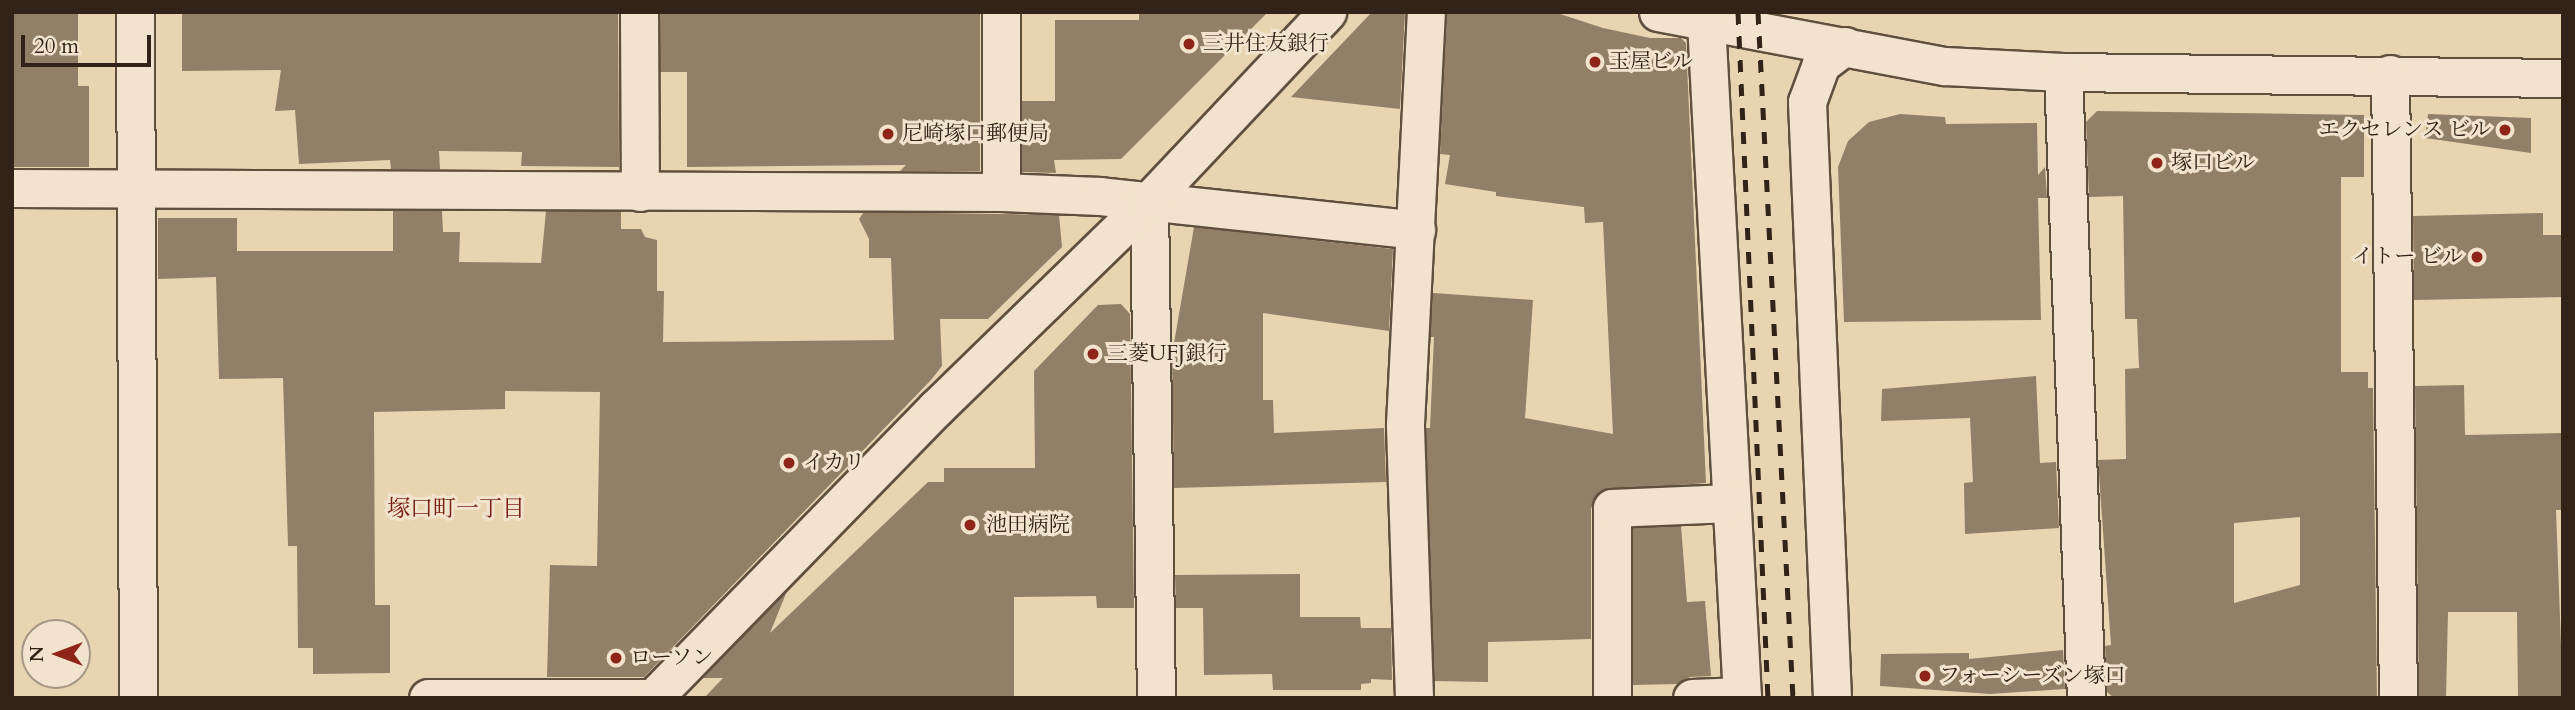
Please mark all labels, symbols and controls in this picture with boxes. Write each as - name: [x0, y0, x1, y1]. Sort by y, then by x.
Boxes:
- scale bar: [24, 21, 154, 65]
- place label: 三井住友銀行: [1203, 31, 1329, 57]
- text: 20 m: [34, 32, 79, 61]
- marker: 三井住友銀行: [1181, 36, 1197, 52]
- place label: 玉屋ビル: [1609, 49, 1693, 75]
- marker: 玉屋ビル: [1587, 54, 1603, 70]
- place label: エクセレンス ビル: [2317, 117, 2491, 143]
- place label: 尼崎塚口郵便局: [902, 121, 1049, 147]
- marker: エクセレンス ビル: [2497, 122, 2513, 138]
- marker: 尼崎塚口郵便局: [880, 126, 896, 142]
- place label: 塚口ビル: [2171, 150, 2255, 176]
- marker: 塚口ビル: [2149, 155, 2165, 171]
- place label: イトー ビル: [2352, 244, 2463, 270]
- marker: イトー ビル: [2469, 249, 2485, 265]
- place label: 三菱UFJ銀行: [1107, 341, 1227, 367]
- marker: 三菱UFJ銀行: [1085, 346, 1101, 362]
- place label: イカリ: [803, 450, 866, 476]
- marker: イカリ: [781, 455, 797, 471]
- district label: 塚口町一丁目: [387, 495, 525, 523]
- place label: 池田病院: [986, 512, 1070, 538]
- marker: 池田病院: [960, 515, 980, 535]
- north arrow: [21, 619, 91, 689]
- place label: ローソン: [630, 645, 714, 671]
- text: N: [24, 646, 50, 662]
- marker: ローソン: [608, 650, 624, 666]
- place label: フォーシーズン塚口: [1939, 663, 2128, 689]
- marker: フォーシーズン塚口: [1917, 668, 1933, 684]

